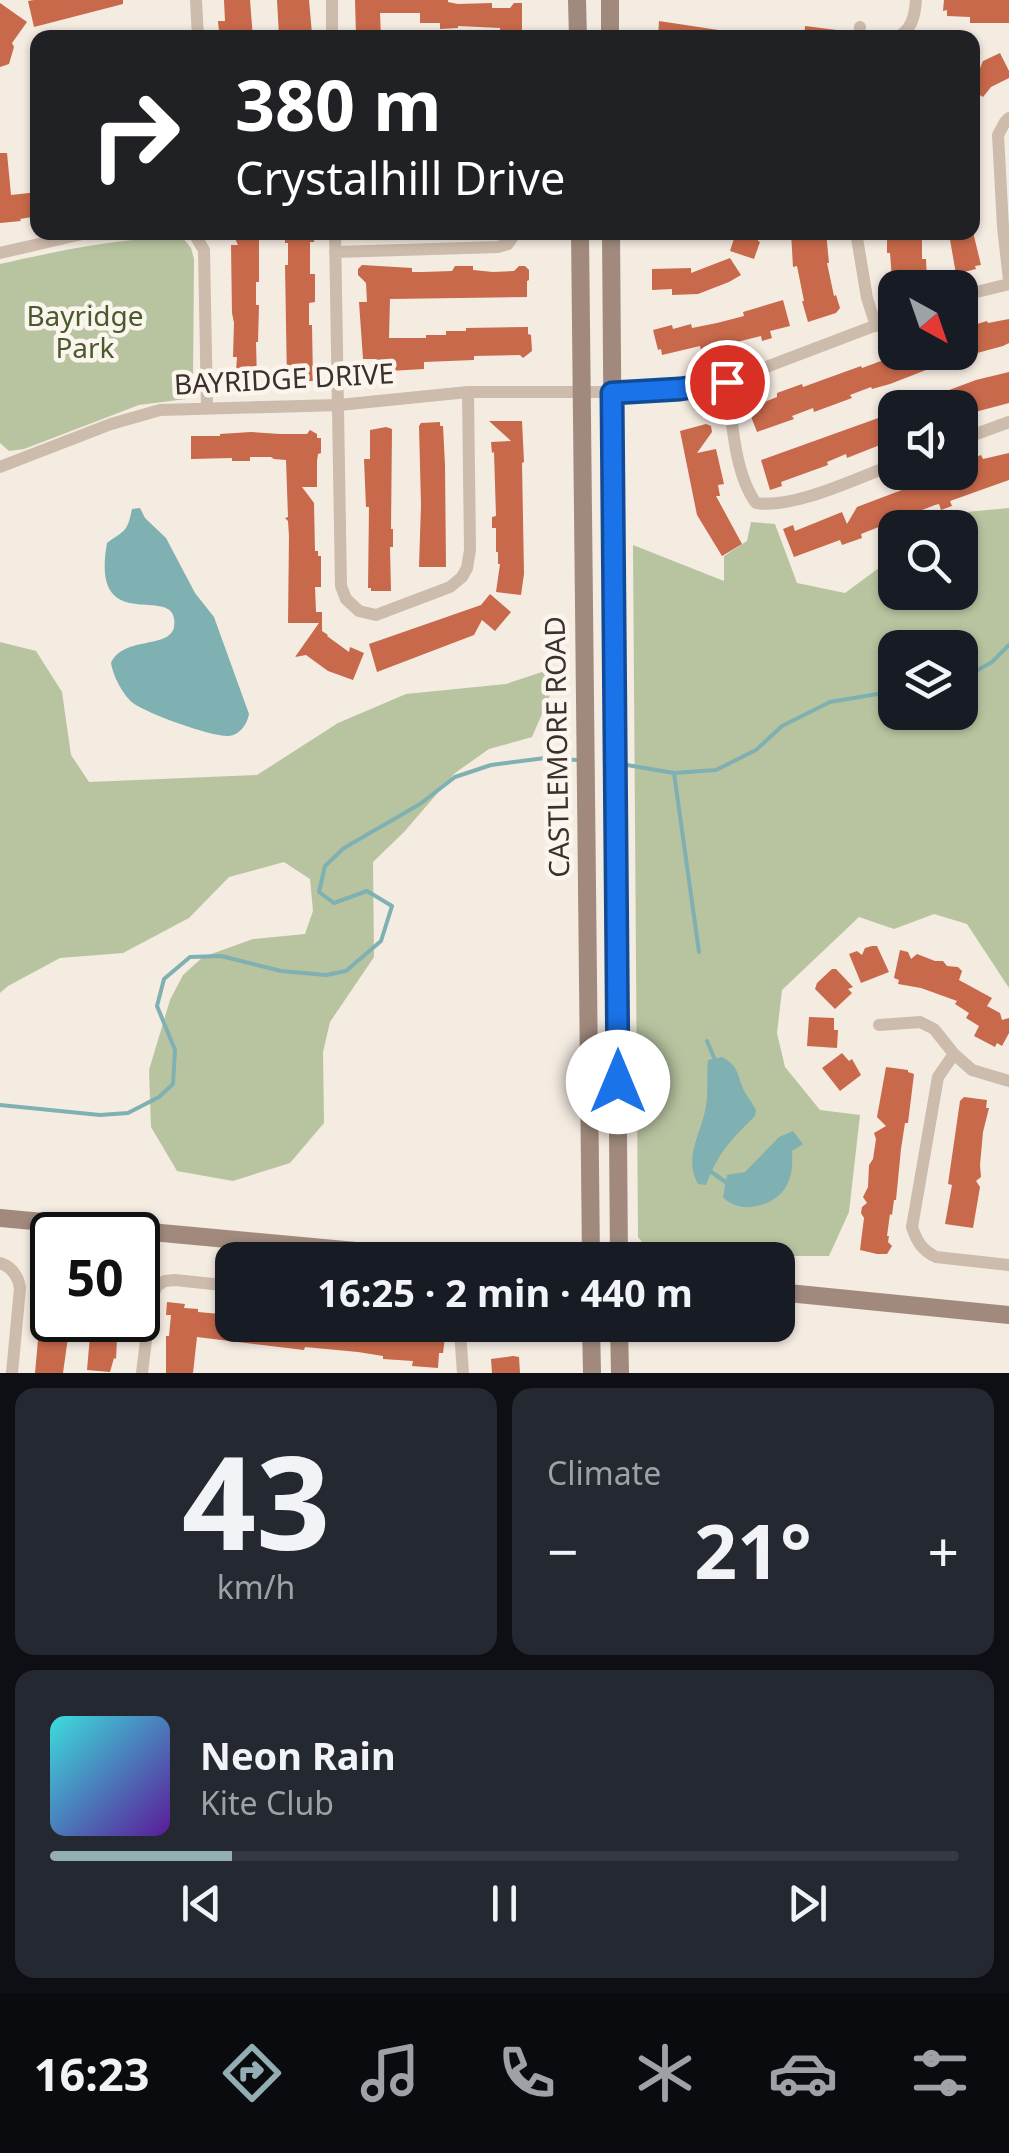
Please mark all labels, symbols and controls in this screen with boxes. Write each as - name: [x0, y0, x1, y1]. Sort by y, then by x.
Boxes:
- text: 380 m: [235, 56, 442, 152]
- icon: right: [70, 70, 200, 200]
- text: Crystalhill Drive: [235, 147, 565, 208]
- north arrow: [878, 270, 978, 370]
- map controls: [878, 270, 978, 730]
- park label: Bayridge Park: [26, 296, 144, 366]
- pin: [685, 340, 770, 425]
- street label: BAYRIDGE DRIVE: [173, 353, 395, 403]
- icon: arrive: [700, 355, 755, 410]
- button: sound: [878, 390, 978, 490]
- button: search: [878, 510, 978, 610]
- street label: CASTLEMORE ROAD: [535, 616, 577, 878]
- button: layers: [878, 630, 978, 730]
- position arrow: [566, 1030, 670, 1134]
- speed limit sign: 50: [30, 1212, 160, 1342]
- text: 16:25 · 2 min · 440 m: [317, 1266, 693, 1318]
- text: 43: [182, 1411, 330, 1588]
- text: Climate: [547, 1451, 661, 1494]
- text: 21°: [694, 1499, 812, 1601]
- text: −: [547, 1513, 578, 1588]
- text: +: [928, 1513, 959, 1588]
- text: km/h: [217, 1565, 295, 1608]
- text: Neon Rain: [200, 1729, 396, 1781]
- text: Kite Club: [200, 1781, 334, 1824]
- icon: previous: [174, 1876, 229, 1931]
- icon: pause: [477, 1876, 532, 1931]
- icon: next: [780, 1876, 835, 1931]
- icon: directions: [217, 2038, 287, 2108]
- icon: music: [355, 2038, 425, 2108]
- icon: phone: [492, 2038, 562, 2108]
- icon: climate: [630, 2038, 700, 2108]
- icon: car: [768, 2038, 838, 2108]
- icon: filters: [905, 2038, 975, 2108]
- text: 16:23: [34, 2043, 149, 2104]

